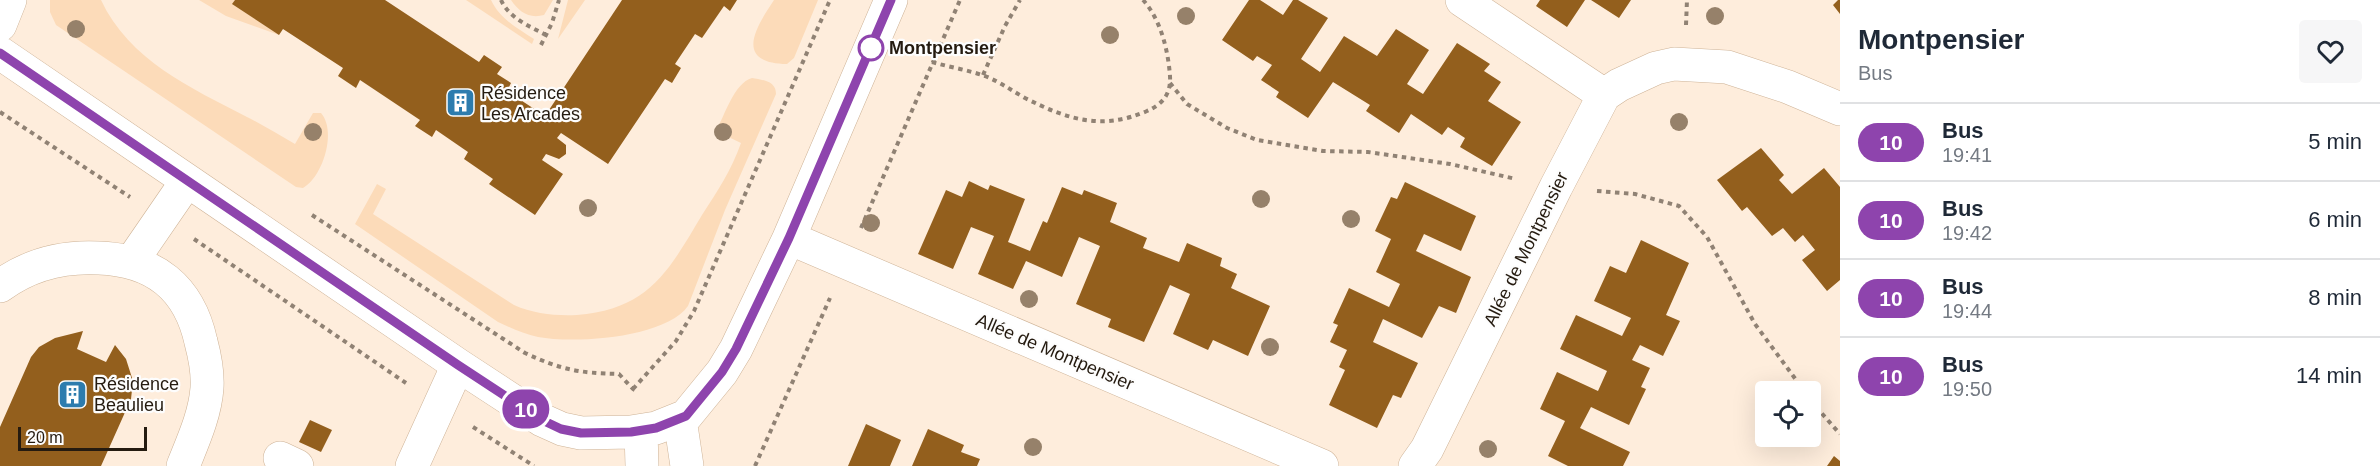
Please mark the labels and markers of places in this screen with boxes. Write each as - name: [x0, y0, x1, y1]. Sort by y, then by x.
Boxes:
- marker: Montpensier: [858, 35, 884, 61]
- place label: Montpensier: [889, 38, 996, 58]
- place label: Résidence Les Arcades: [481, 83, 580, 124]
- building icon: Résidence Les Arcades: [444, 87, 476, 119]
- place label: Résidence Beaulieu: [94, 374, 179, 415]
- building icon: Résidence Beaulieu: [57, 378, 89, 410]

